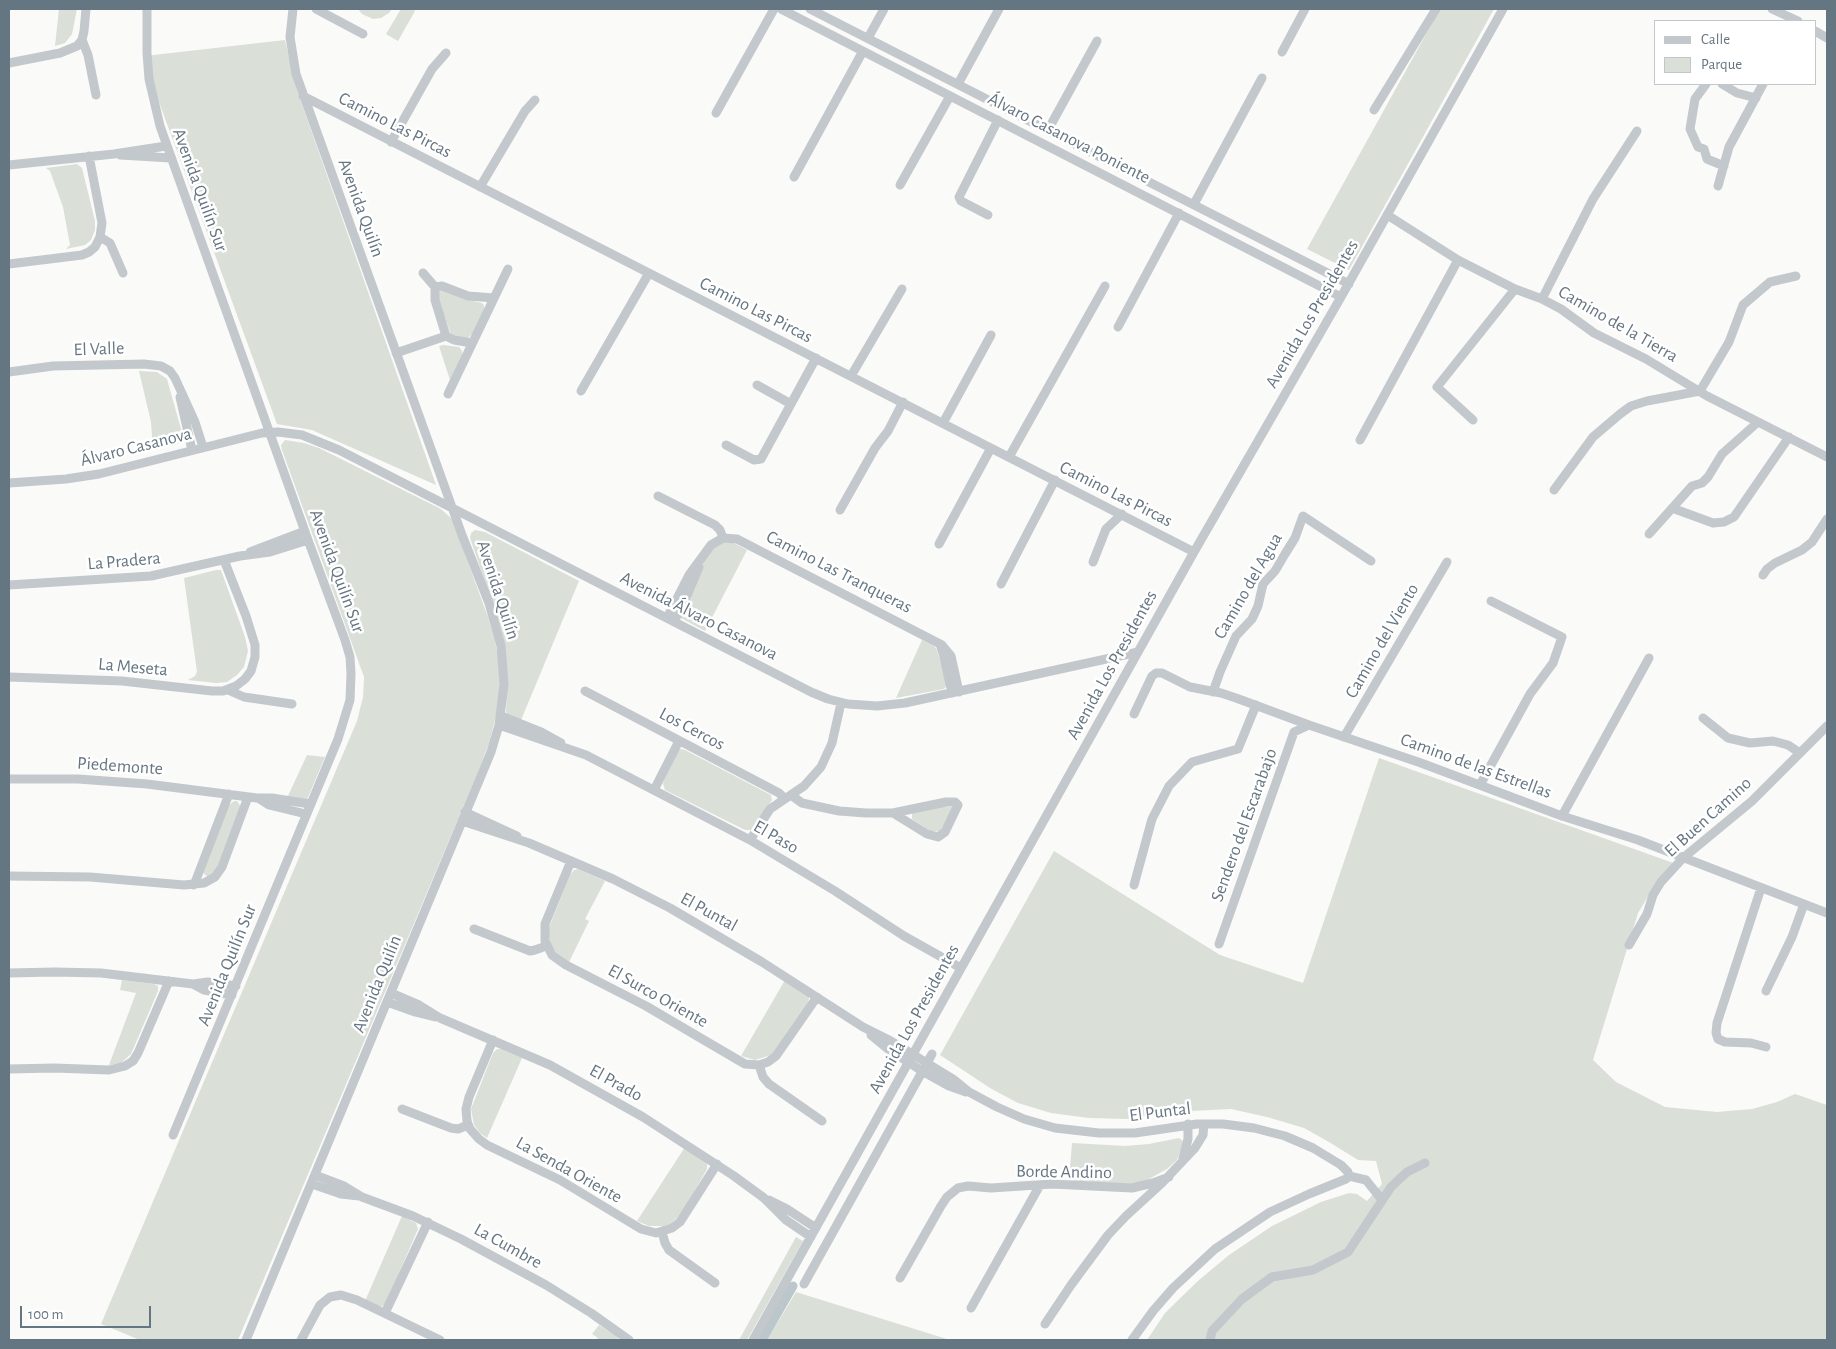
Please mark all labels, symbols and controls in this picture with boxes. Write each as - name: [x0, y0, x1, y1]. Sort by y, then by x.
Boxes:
- legend: [1654, 20, 1816, 85]
- text: Calle: [1701, 32, 1730, 47]
- text: Parque: [1701, 57, 1742, 72]
- street label: Camino Las Pircas: [335, 87, 455, 163]
- street label: Álvaro Casanova Poniente: [984, 88, 1154, 188]
- street label: Avenida Quilín Sur: [168, 126, 232, 254]
- street label: Avenida Quilín: [333, 156, 389, 260]
- street label: Avenida Los Presidentes: [1261, 236, 1363, 392]
- street label: Camino Las Pircas: [696, 272, 816, 348]
- street label: Camino de la Tierra: [1554, 281, 1682, 367]
- street label: El Valle: [73, 337, 125, 361]
- street label: Álvaro Casanova: [78, 423, 194, 471]
- street label: Camino Las Pircas: [1056, 456, 1176, 532]
- street label: Avenida Quilín Sur: [305, 507, 369, 635]
- street label: Camino Las Tranqueras: [762, 526, 916, 618]
- street label: Camino del Agua: [1209, 529, 1287, 643]
- street label: Avenida Quilín: [472, 538, 524, 642]
- street label: La Pradera: [87, 547, 161, 575]
- street label: Avenida Álvaro Casanova: [617, 567, 781, 665]
- street label: Camino del Viento: [1340, 580, 1424, 702]
- street label: Avenida Los Presidentes: [1062, 587, 1162, 743]
- street label: La Meseta: [97, 653, 169, 681]
- street label: Los Cercos: [655, 703, 729, 755]
- street label: Camino de las Estrellas: [1397, 729, 1555, 803]
- street label: Sendero del Escarabajo: [1206, 746, 1282, 904]
- street label: Piedemonte: [76, 752, 164, 780]
- street label: El Buen Camino: [1660, 772, 1756, 862]
- street label: El Paso: [749, 815, 803, 859]
- street label: El Puntal: [677, 888, 741, 936]
- street label: Avenida Quilín Sur: [193, 901, 261, 1029]
- street label: Avenida Quilín: [348, 932, 406, 1036]
- street label: Avenida Los Presidentes: [864, 941, 964, 1097]
- street label: El Surco Oriente: [604, 960, 712, 1032]
- street label: El Prado: [586, 1060, 646, 1106]
- street label: El Puntal: [1128, 1098, 1192, 1126]
- street label: La Senda Oriente: [512, 1132, 626, 1208]
- street label: Borde Andino: [1016, 1160, 1112, 1184]
- street label: La Cumbre: [470, 1219, 546, 1273]
- scale bar: [22, 1296, 154, 1328]
- text: 100 m: [28, 1307, 63, 1322]

